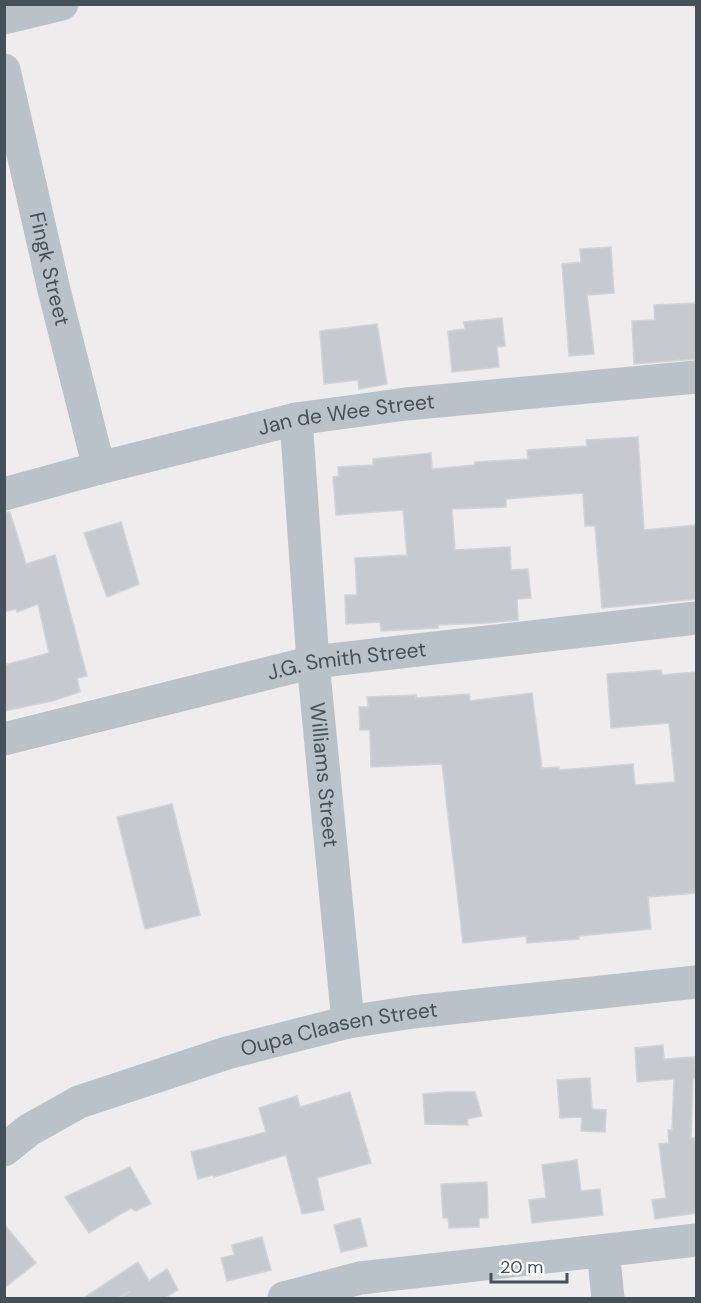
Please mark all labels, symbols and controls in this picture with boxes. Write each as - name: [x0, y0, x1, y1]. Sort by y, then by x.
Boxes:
- street label: Fingk Street: [23, 209, 76, 329]
- street label: Jan de Wee Street: [255, 387, 436, 442]
- street label: J.G. Smith Street: [264, 635, 428, 687]
- street label: Williams Street: [303, 701, 345, 849]
- street label: Oupa Claasen Street: [237, 995, 439, 1063]
- scale bar: [491, 1246, 568, 1284]
- text: 20 m: [500, 1255, 543, 1279]

